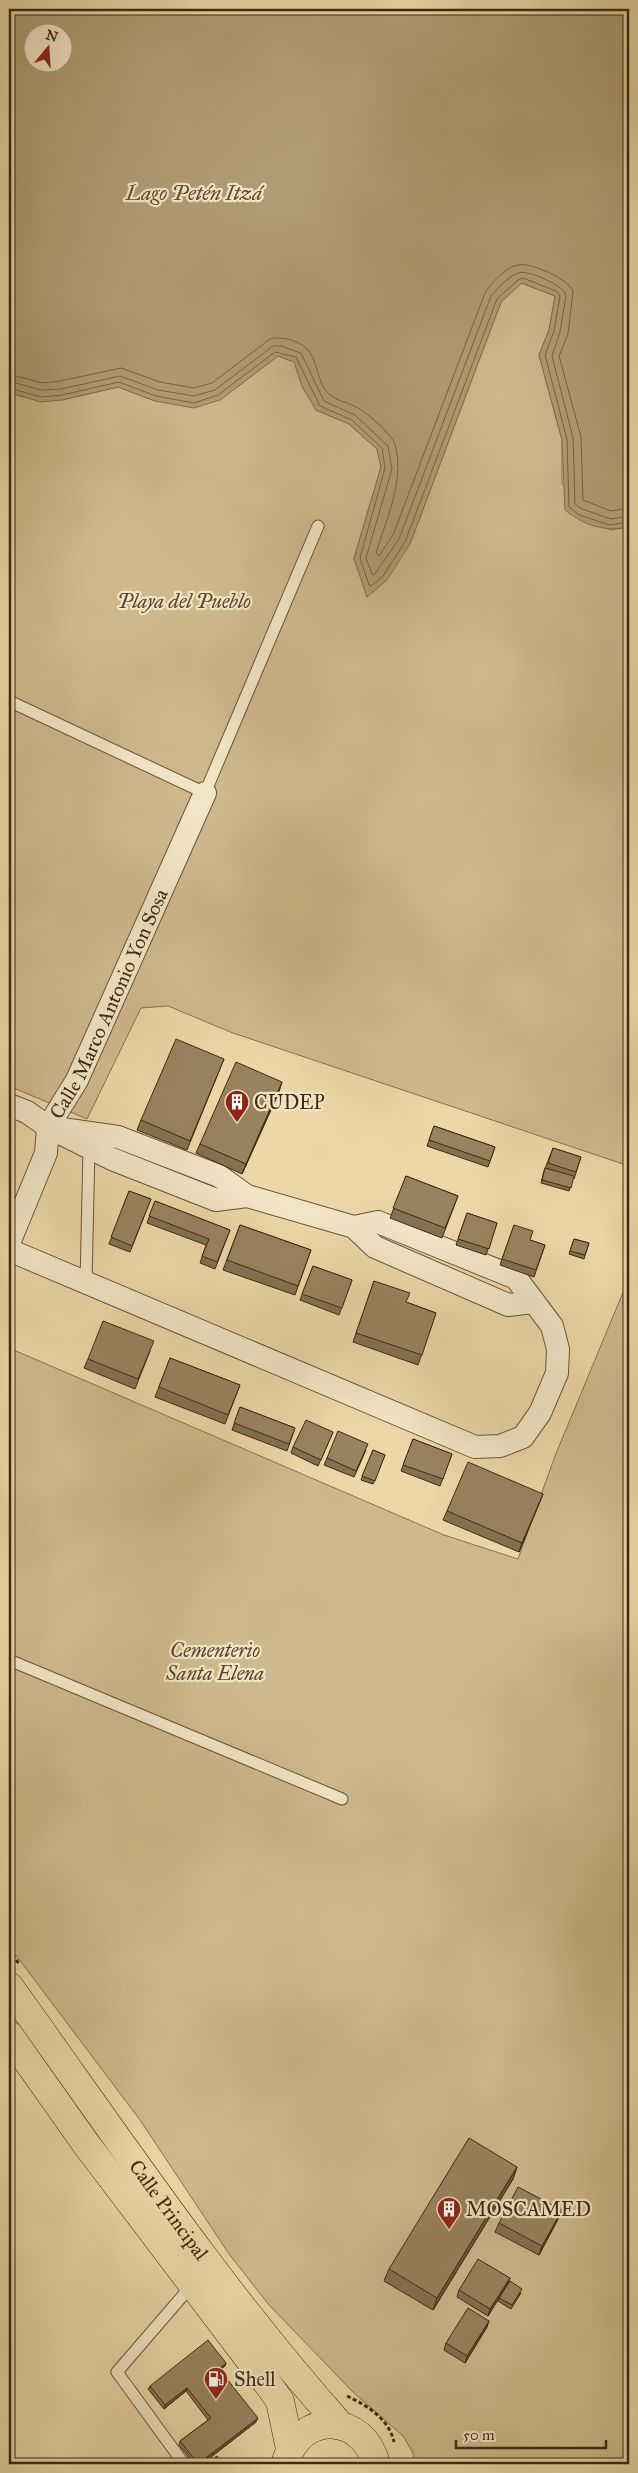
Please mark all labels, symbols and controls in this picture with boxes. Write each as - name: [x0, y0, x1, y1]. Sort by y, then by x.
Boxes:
- north arrow: [22, 22, 72, 72]
- text: N: [44, 26, 60, 46]
- water label: Lago Petén Itzá: [125, 180, 265, 206]
- park label: Playa del Pueblo: [117, 589, 251, 613]
- street label: Calle Marco Antonio Yon Sosa: [44, 885, 173, 1123]
- building icon: CUDEP: [224, 1089, 250, 1123]
- place label: CUDEP: [254, 1090, 325, 1114]
- park label: Cementerio Santa Elena: [165, 1638, 264, 1685]
- street label: Calle Principal: [124, 2155, 214, 2265]
- building icon: MOSCAMED: [436, 2196, 462, 2230]
- place label: MOSCAMED: [466, 2197, 591, 2221]
- fuel station icon: Shell: [203, 2366, 229, 2400]
- place label: Shell: [234, 2367, 276, 2391]
- scale bar: [456, 2418, 606, 2450]
- text: 50 m: [463, 2426, 495, 2444]

